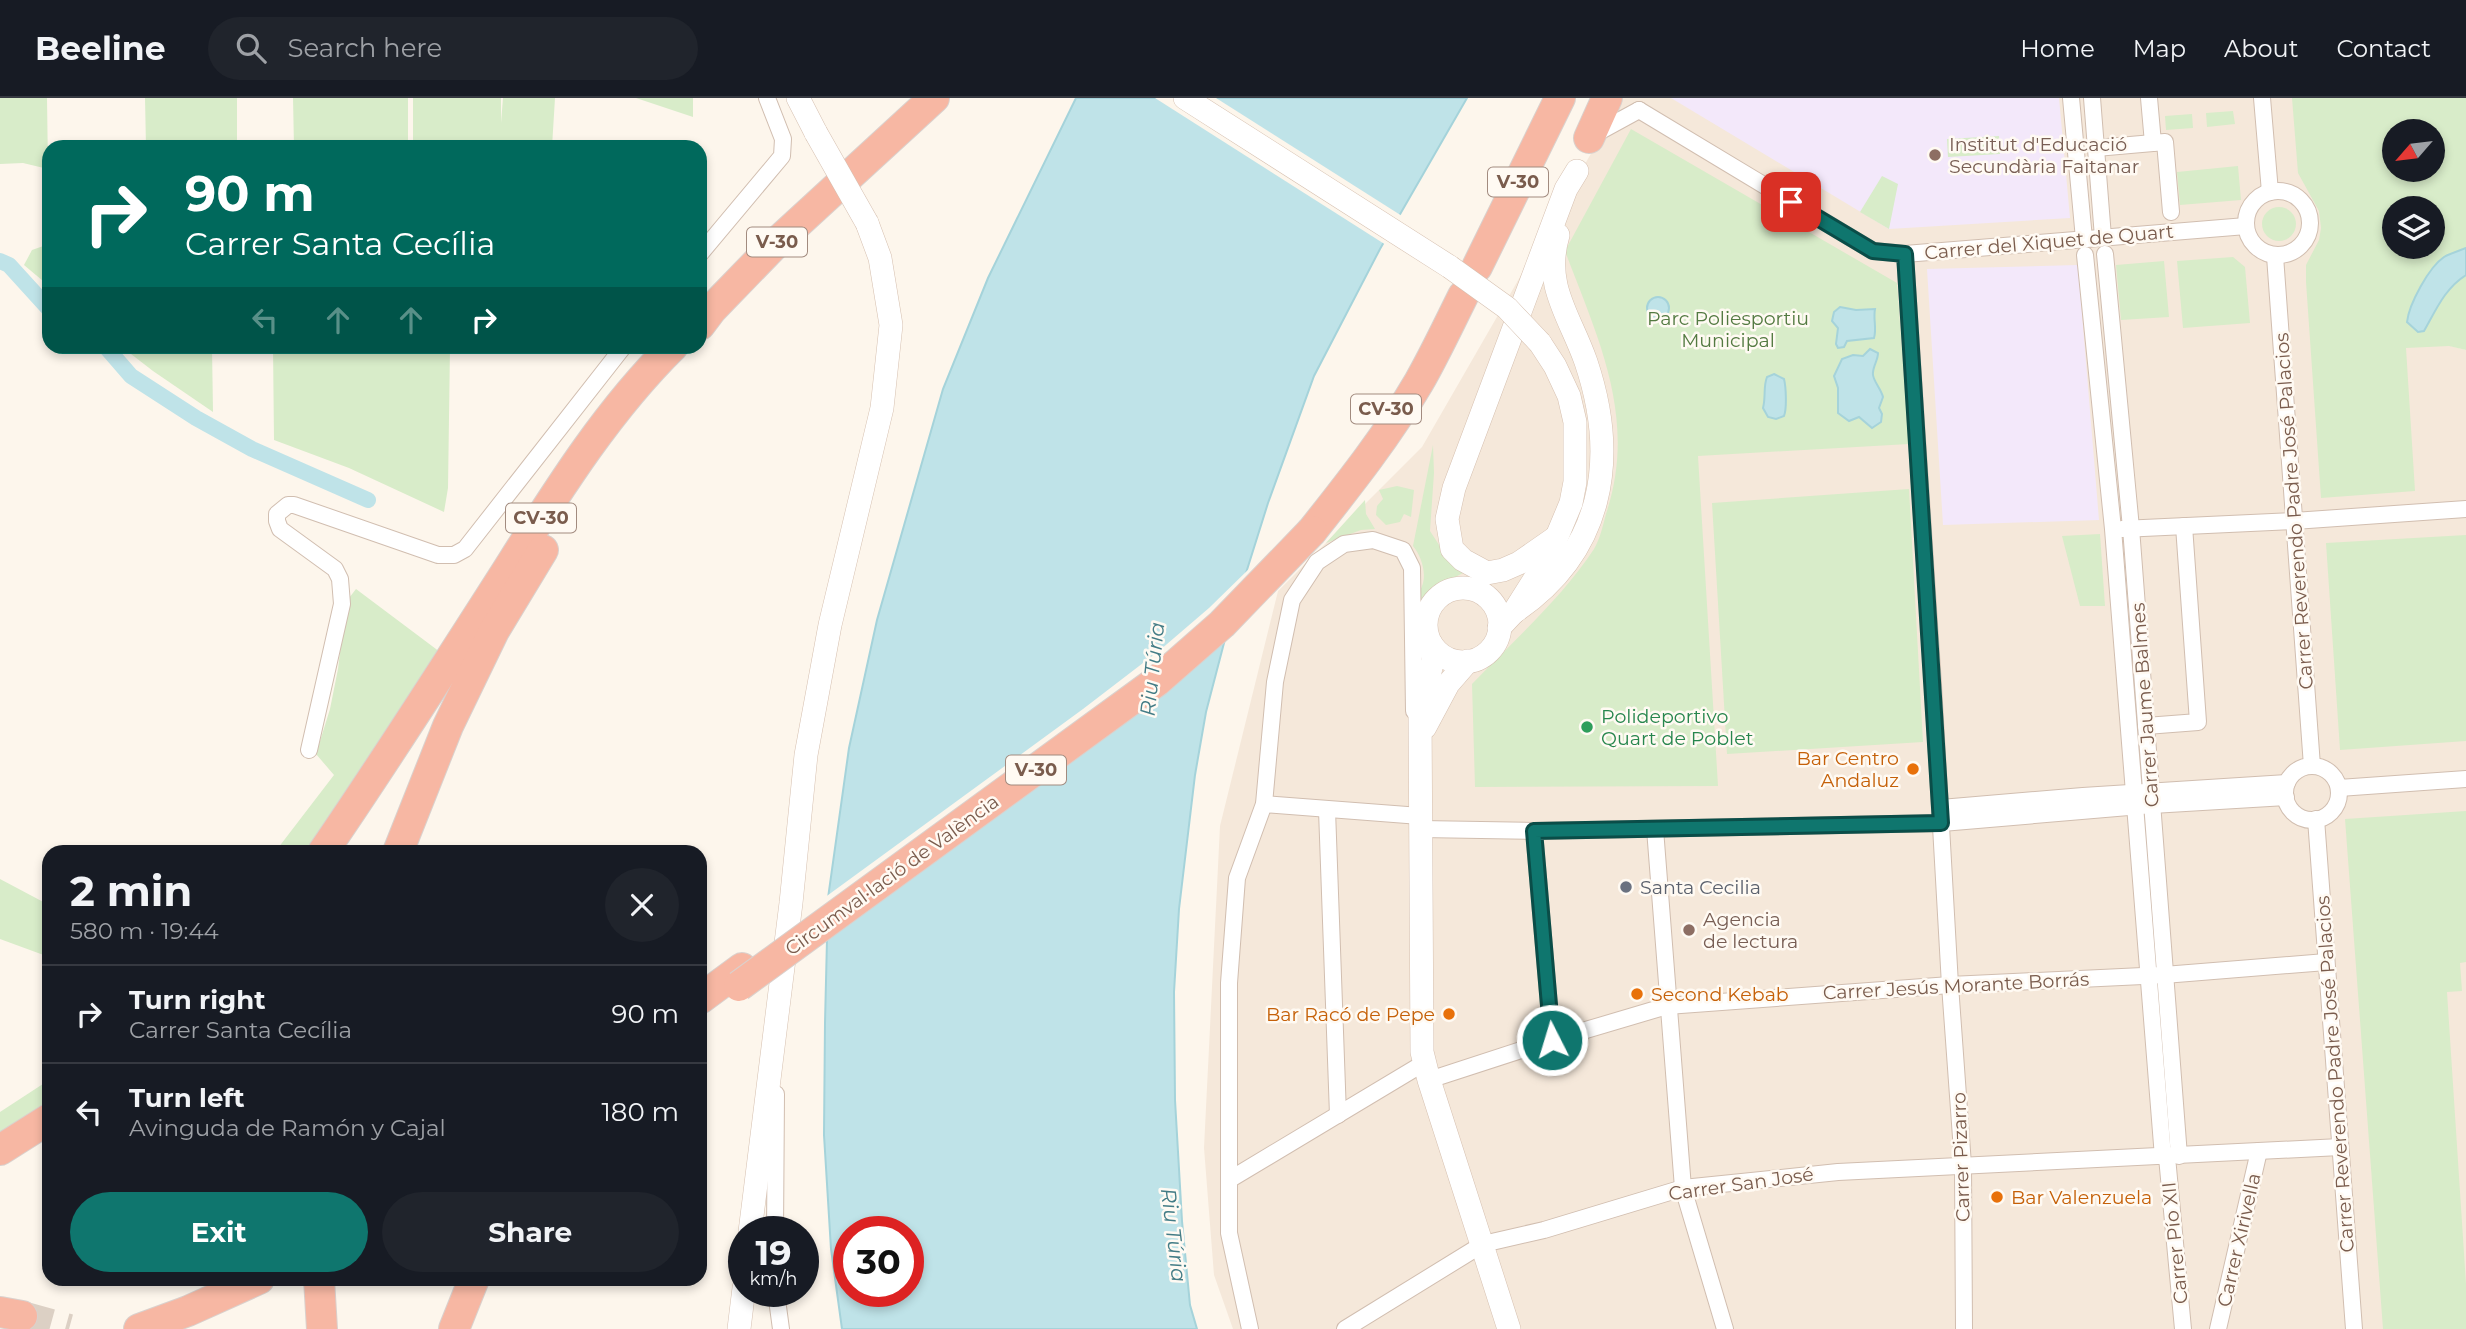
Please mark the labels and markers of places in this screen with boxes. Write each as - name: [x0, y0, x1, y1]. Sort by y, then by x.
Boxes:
- place label: Institut d'Educació Secundària Faitanar: [1949, 133, 2139, 178]
- marker: Institut d'Educació Secundària Faitanar: [1927, 147, 1943, 163]
- pin: [1761, 172, 1821, 232]
- place label: Polideportivo Quart de Poblet: [1601, 705, 1754, 750]
- marker: Polideportivo Quart de Poblet: [1579, 719, 1595, 735]
- place label: Bar Centro Andaluz: [1797, 747, 1899, 792]
- marker: Bar Centro Andaluz: [1905, 761, 1921, 777]
- place label: Santa Cecilia: [1640, 876, 1761, 899]
- marker: Santa Cecilia: [1618, 879, 1634, 895]
- place label: Agencia de lectura: [1703, 908, 1798, 953]
- marker: Agencia de lectura: [1681, 922, 1697, 938]
- place label: Second Kebab: [1651, 983, 1789, 1006]
- marker: Second Kebab: [1629, 986, 1645, 1002]
- place label: Bar Racó de Pepe: [1266, 1003, 1435, 1026]
- marker: Bar Racó de Pepe: [1441, 1006, 1457, 1022]
- place label: Bar Valenzuela: [2011, 1186, 2152, 1209]
- marker: Bar Valenzuela: [1989, 1189, 2005, 1205]

